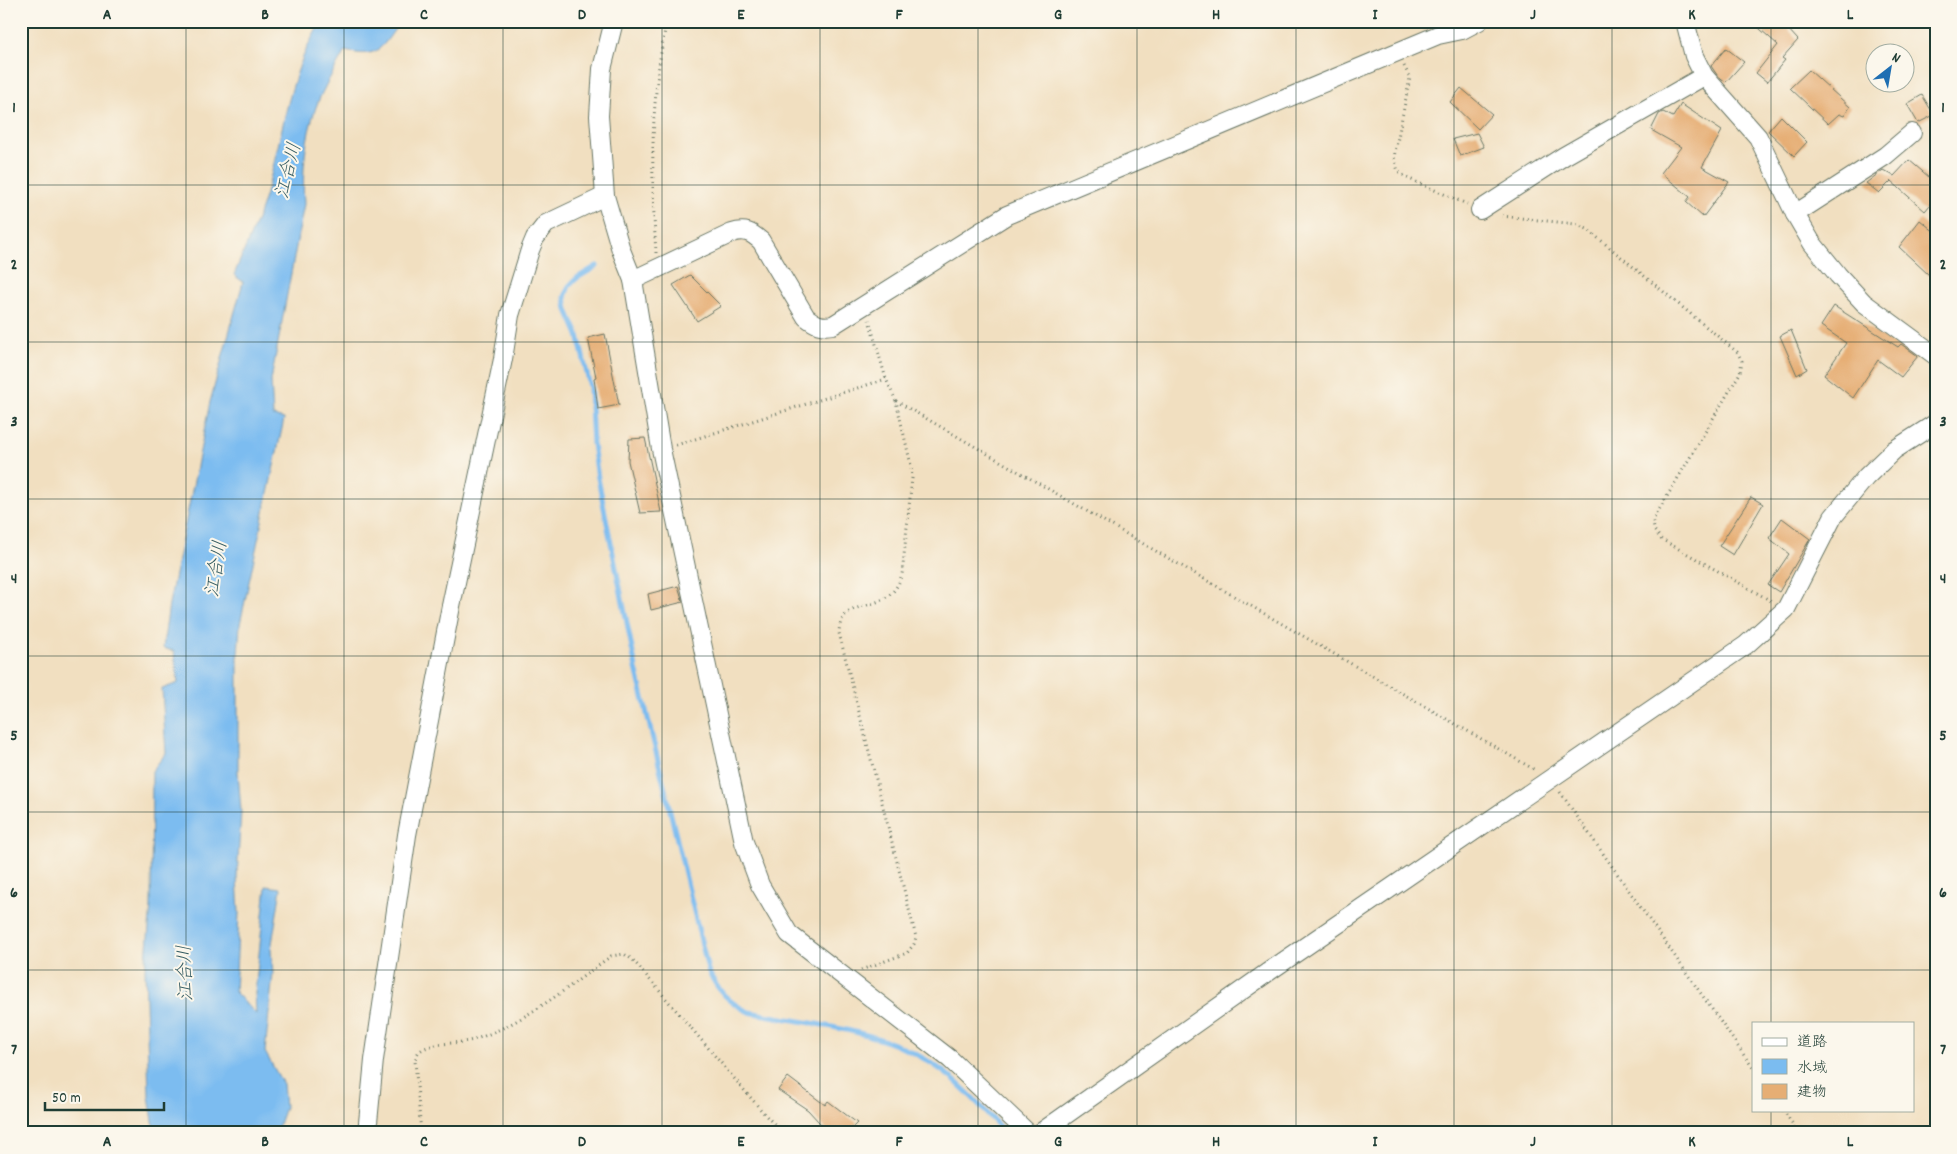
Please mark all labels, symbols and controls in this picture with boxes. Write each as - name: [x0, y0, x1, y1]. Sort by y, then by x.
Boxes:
- text: A: [103, 4, 112, 27]
- text: B: [261, 4, 269, 27]
- text: C: [420, 4, 428, 27]
- text: D: [578, 4, 587, 27]
- text: E: [737, 4, 745, 27]
- text: F: [895, 4, 903, 27]
- text: G: [1054, 4, 1062, 27]
- text: H: [1212, 4, 1220, 27]
- text: I: [1373, 4, 1379, 27]
- text: J: [1530, 4, 1536, 27]
- text: K: [1688, 4, 1696, 27]
- text: L: [1847, 4, 1854, 27]
- north arrow: [1864, 42, 1914, 92]
- text: N: [1888, 48, 1904, 69]
- text: 1: [12, 97, 16, 120]
- text: 1: [1941, 97, 1945, 120]
- water label: 江合川: [270, 140, 310, 202]
- text: 2: [11, 254, 18, 277]
- text: 2: [1940, 254, 1947, 277]
- text: 3: [10, 411, 18, 434]
- text: 3: [1939, 411, 1947, 434]
- water label: 江合川: [200, 539, 236, 599]
- text: 4: [11, 568, 17, 591]
- text: 4: [1940, 568, 1946, 591]
- text: 5: [10, 725, 18, 748]
- text: 5: [1939, 725, 1947, 748]
- text: 6: [10, 882, 18, 905]
- text: 6: [1939, 882, 1947, 905]
- water label: 江合川: [173, 944, 201, 1002]
- legend: [1752, 1022, 1914, 1112]
- text: 道路: [1797, 1032, 1827, 1054]
- text: 7: [11, 1039, 17, 1062]
- text: 7: [1940, 1039, 1946, 1062]
- text: 水域: [1797, 1058, 1827, 1080]
- scale bar: [45, 1079, 164, 1111]
- text: 建物: [1797, 1082, 1827, 1104]
- text: 50 m: [52, 1088, 81, 1110]
- text: A: [103, 1131, 112, 1154]
- text: B: [261, 1131, 269, 1154]
- text: C: [420, 1131, 428, 1154]
- text: D: [578, 1131, 587, 1154]
- text: E: [737, 1131, 745, 1154]
- text: F: [895, 1131, 903, 1154]
- text: G: [1054, 1131, 1062, 1154]
- text: H: [1212, 1131, 1220, 1154]
- text: I: [1373, 1131, 1379, 1154]
- text: J: [1530, 1131, 1536, 1154]
- text: K: [1688, 1131, 1696, 1154]
- text: L: [1847, 1131, 1854, 1154]

